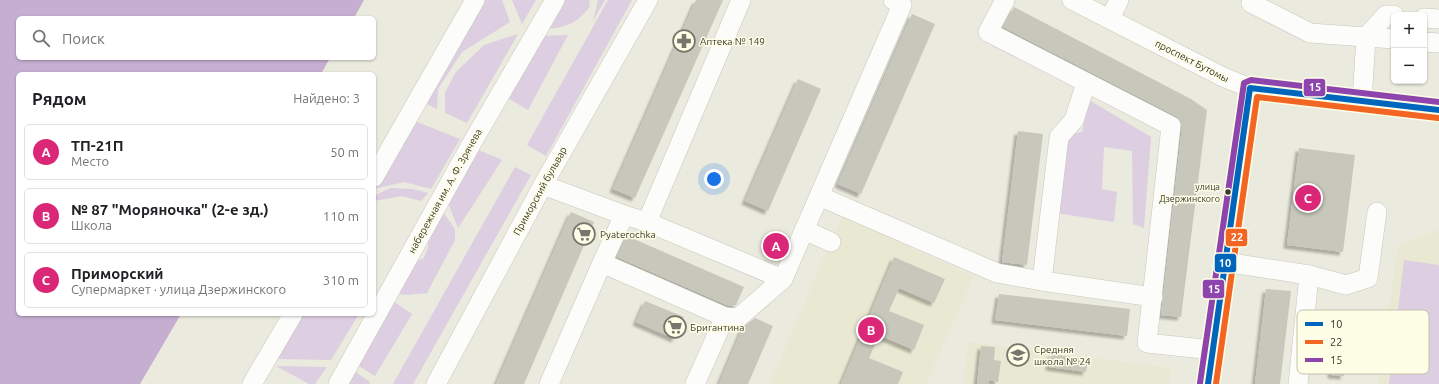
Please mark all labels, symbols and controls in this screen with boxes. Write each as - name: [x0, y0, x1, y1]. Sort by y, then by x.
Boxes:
- map controls: [1391, 12, 1427, 84]
- button: +: [1391, 12, 1427, 48]
- search box: [16, 16, 376, 60]
- icon: search: [30, 27, 52, 49]
- pharmacy icon: Аптека № 149: [671, 28, 697, 54]
- text: Поиск: [62, 30, 105, 47]
- place label: Аптека № 149: [700, 36, 765, 47]
- street label: проспект Бутомы: [1153, 38, 1231, 84]
- button: −: [1391, 48, 1427, 84]
- line badge: 15: [1303, 78, 1326, 97]
- text: 15: [1309, 81, 1321, 93]
- text: Рядом: [32, 89, 87, 108]
- text: Найдено: 3: [293, 91, 360, 105]
- street label: набережная им. А. Ф. Зрячева: [406, 127, 484, 255]
- text: ТП-21П: [71, 137, 123, 154]
- text: A: [41, 145, 51, 159]
- text: 50 m: [330, 145, 359, 159]
- street label: Приморский бульвар: [511, 145, 569, 237]
- text: Место: [71, 154, 109, 168]
- your location: [704, 169, 724, 189]
- place label: улица Дзержинского: [1159, 182, 1220, 204]
- pin: C: [1295, 183, 1321, 213]
- marker: улица Дзержинского: [1223, 187, 1233, 197]
- text: № 87 "Моряночка" (2-е зд.): [71, 201, 269, 218]
- text: B: [42, 209, 50, 223]
- text: 110 m: [323, 209, 359, 223]
- text: Школа: [71, 218, 112, 232]
- supermarket icon: Pyaterochka: [571, 221, 597, 247]
- line badge: 22: [1225, 228, 1248, 247]
- place label: Pyaterochka: [600, 229, 656, 240]
- pin: A: [763, 231, 789, 261]
- text: 22: [1231, 231, 1243, 243]
- line badge: 10: [1214, 253, 1237, 273]
- text: 10: [1219, 257, 1231, 269]
- text: Приморский: [71, 265, 164, 282]
- text: C: [42, 273, 50, 287]
- text: 310 m: [323, 273, 359, 287]
- line badge: 15: [1202, 279, 1225, 299]
- text: Супермаркет · улица Дзержинского: [71, 282, 286, 296]
- text: 15: [1208, 283, 1220, 295]
- legend: [1297, 310, 1429, 374]
- supermarket icon: Бригантина: [662, 314, 688, 340]
- pin: B: [858, 315, 884, 345]
- text: 10: [1330, 318, 1342, 330]
- place label: Бригантина: [690, 322, 744, 333]
- text: 22: [1330, 336, 1342, 348]
- school or university icon: Средняя школа № 24: [1005, 342, 1031, 368]
- place label: Средняя школа № 24: [1034, 344, 1091, 367]
- text: 15: [1330, 354, 1342, 366]

